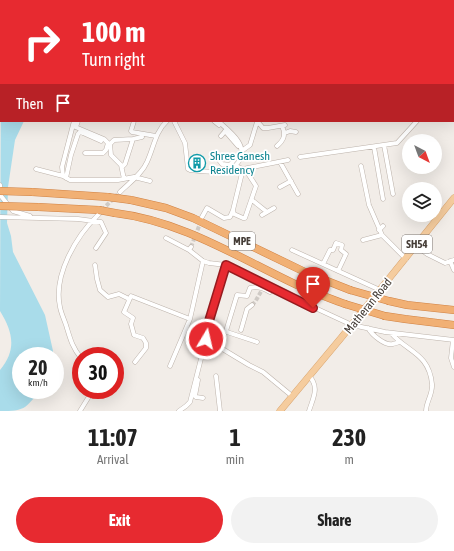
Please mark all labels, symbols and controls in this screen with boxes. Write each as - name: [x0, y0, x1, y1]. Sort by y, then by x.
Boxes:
- icon: right: [16, 16, 68, 68]
- text: 100 m: [82, 16, 145, 48]
- text: Turn right: [82, 49, 145, 70]
- icon: arrive: [52, 92, 74, 114]
- text: Then: [16, 95, 44, 112]
- north arrow: [402, 134, 442, 174]
- map controls: [402, 134, 442, 222]
- place label: Shree Ganesh Residency: [210, 149, 270, 177]
- building icon: Shree Ganesh Residency: [187, 153, 207, 173]
- button: layers: [402, 182, 442, 222]
- road number: MPE: [229, 232, 255, 250]
- road number: SH54: [402, 235, 432, 253]
- pin: [296, 267, 330, 308]
- icon: arrive: [302, 273, 324, 295]
- street label: Matheran Road: [341, 275, 395, 337]
- position arrow: [185, 318, 227, 360]
- speed limit sign: 30: [72, 347, 124, 399]
- text: 20: [29, 356, 47, 379]
- text: km/h: [28, 377, 48, 388]
- text: 11:07: [88, 424, 138, 451]
- text: 1: [229, 424, 241, 451]
- text: 230: [332, 424, 366, 451]
- text: Arrival: [97, 452, 129, 467]
- text: min: [226, 452, 244, 467]
- text: m: [344, 452, 354, 467]
- button: Exit: [16, 497, 223, 543]
- button: Share: [231, 497, 438, 543]

